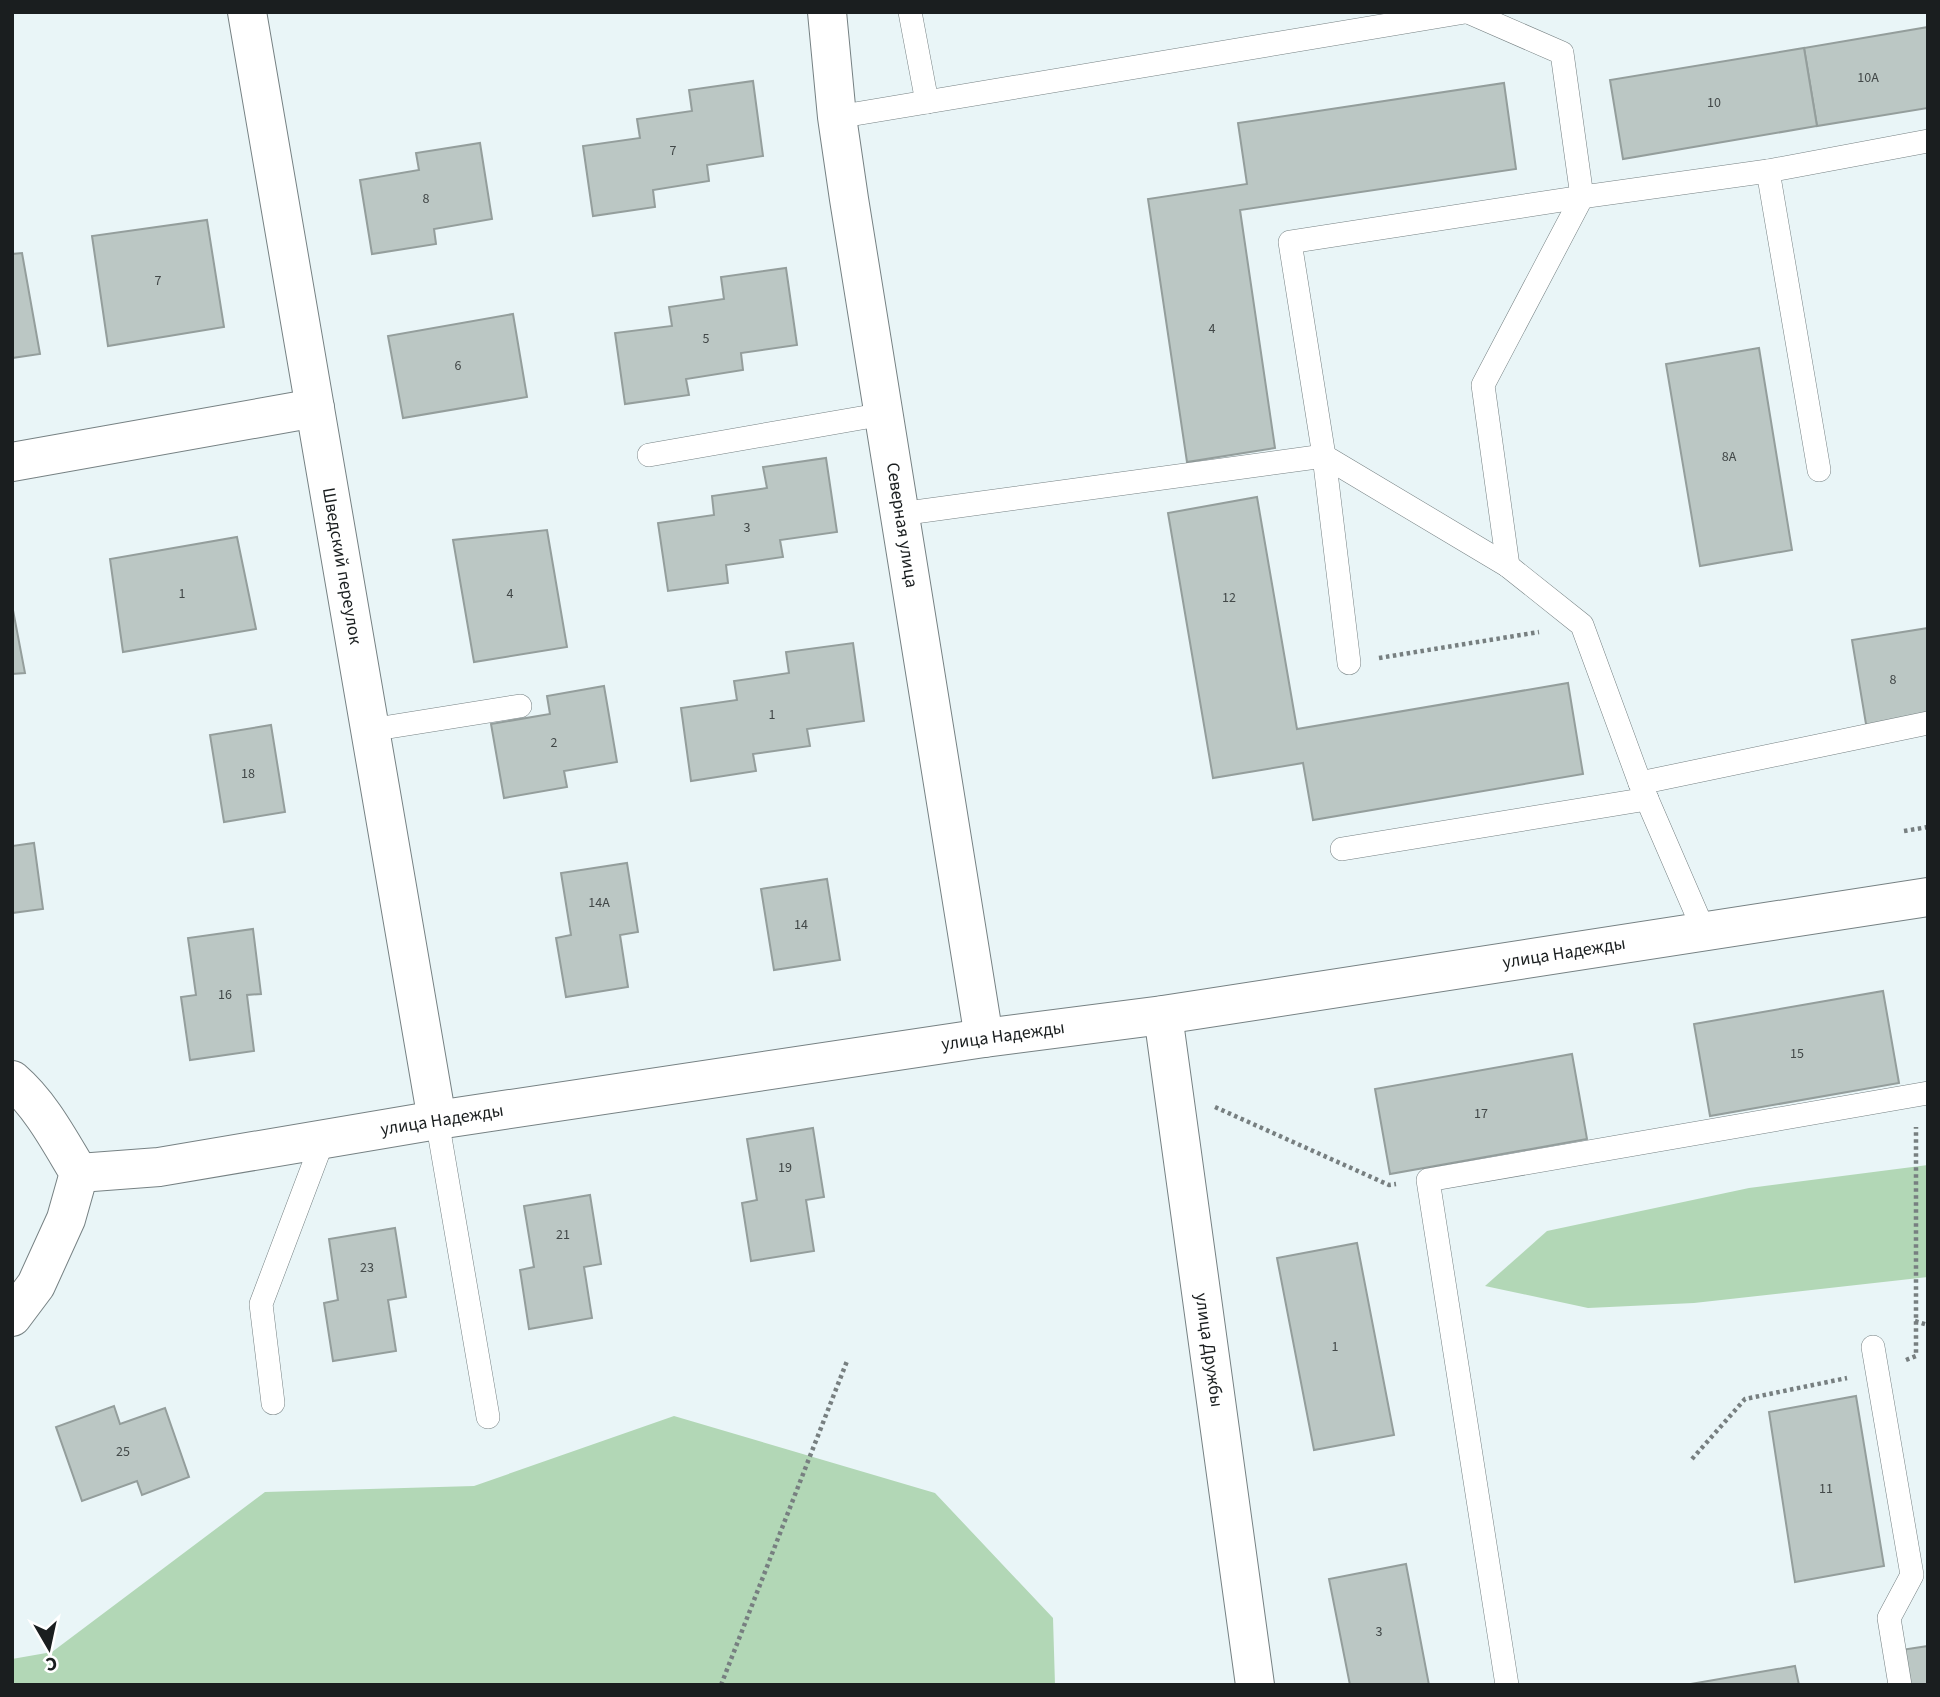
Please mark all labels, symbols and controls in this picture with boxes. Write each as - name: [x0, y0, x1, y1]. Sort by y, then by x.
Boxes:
- house number: 10А: [1857, 68, 1879, 88]
- house number: 10: [1707, 93, 1721, 113]
- house number: 7: [670, 141, 677, 161]
- house number: 8: [423, 189, 430, 209]
- house number: 7: [155, 271, 162, 291]
- house number: 4: [1209, 319, 1216, 339]
- house number: 5: [703, 329, 710, 349]
- house number: 6: [455, 356, 462, 376]
- house number: 8А: [1722, 447, 1737, 467]
- street label: Северная улица: [880, 461, 924, 589]
- street label: Шведский переулок: [316, 486, 368, 646]
- house number: 3: [744, 518, 751, 538]
- house number: 1: [179, 584, 186, 604]
- house number: 4: [507, 584, 514, 604]
- house number: 12: [1222, 588, 1236, 608]
- house number: 8: [1890, 670, 1897, 690]
- house number: 1: [769, 705, 776, 725]
- house number: 2: [551, 733, 558, 753]
- house number: 18: [241, 764, 255, 784]
- house number: 14А: [588, 893, 610, 913]
- house number: 14: [794, 915, 808, 935]
- street label: улица Надежды: [1501, 931, 1627, 975]
- house number: 16: [218, 985, 232, 1005]
- street label: улица Надежды: [940, 1015, 1066, 1057]
- house number: 15: [1790, 1044, 1804, 1064]
- street label: улица Надежды: [379, 1098, 505, 1142]
- house number: 17: [1474, 1104, 1488, 1124]
- house number: 19: [778, 1158, 792, 1178]
- house number: 21: [556, 1225, 570, 1245]
- house number: 23: [360, 1258, 374, 1278]
- street label: улица Дружбы: [1189, 1291, 1229, 1409]
- house number: 1: [1332, 1337, 1339, 1357]
- house number: 25: [116, 1442, 130, 1462]
- house number: 11: [1819, 1479, 1833, 1499]
- north arrow: [14, 1613, 84, 1683]
- house number: 3: [1376, 1622, 1383, 1642]
- text: С: [44, 1649, 59, 1678]

